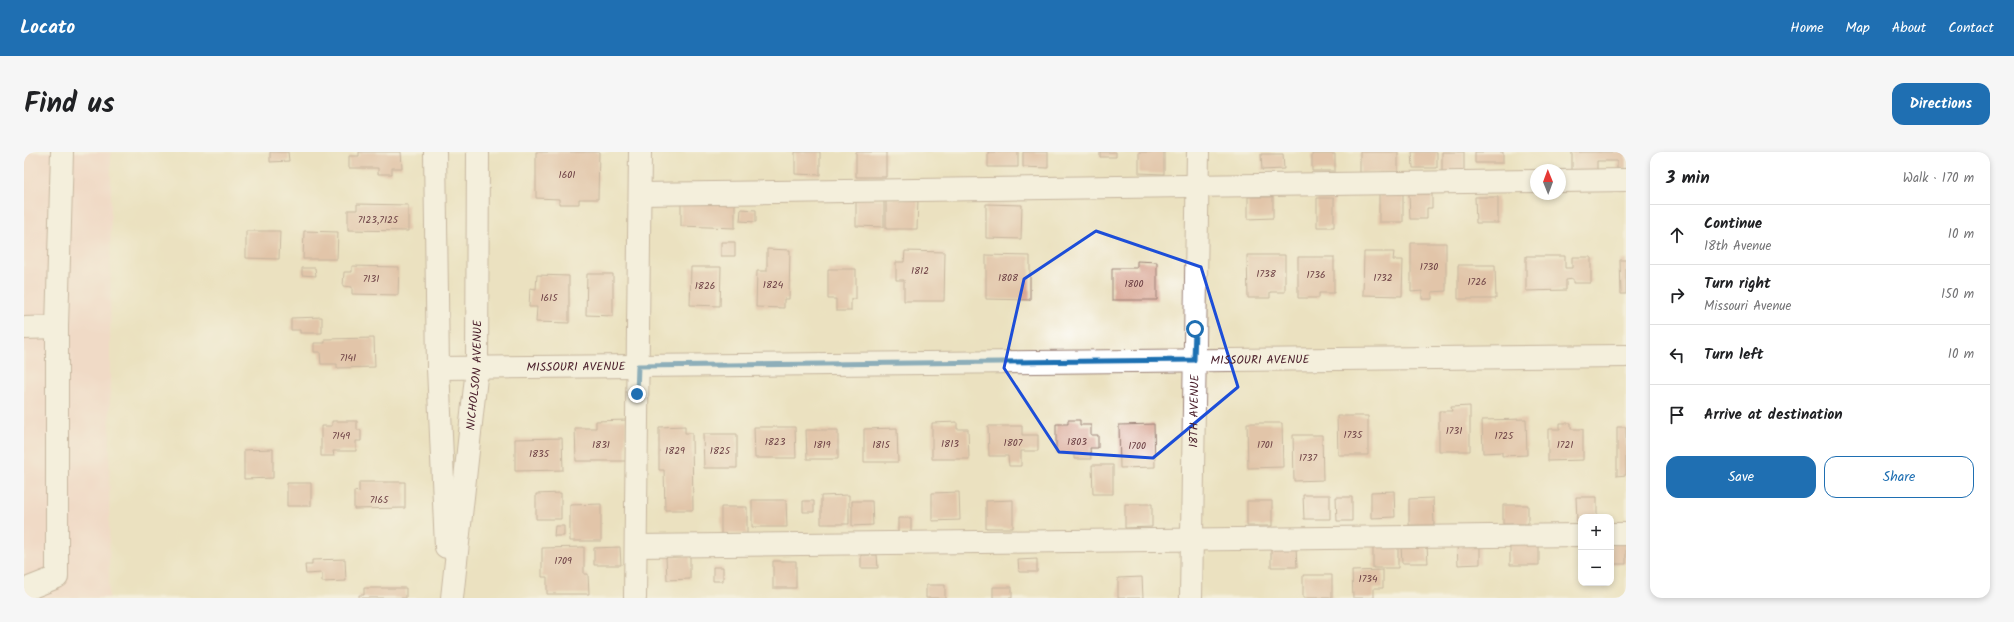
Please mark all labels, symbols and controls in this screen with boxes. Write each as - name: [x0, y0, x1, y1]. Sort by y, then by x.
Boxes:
- text: Locato: [20, 13, 75, 43]
- text: Home: [1790, 17, 1824, 39]
- text: Map: [1846, 17, 1870, 39]
- text: About: [1892, 17, 1926, 39]
- text: Contact: [1948, 17, 1994, 39]
- text: Find us: [24, 82, 115, 127]
- button: Directions: [1892, 83, 1990, 125]
- north arrow: [1530, 164, 1566, 200]
- text: 3 min: [1666, 165, 1710, 192]
- house number: 1601: [559, 167, 575, 183]
- text: Walk · 170 m: [1903, 168, 1974, 189]
- house number: 7123,7125: [358, 212, 399, 228]
- text: Continue: [1704, 212, 1762, 236]
- icon: ahead: [1666, 224, 1688, 246]
- text: 10 m: [1948, 224, 1974, 245]
- text: 18th Avenue: [1704, 236, 1771, 257]
- house number: 1730: [1420, 259, 1438, 275]
- house number: 1812: [911, 263, 929, 279]
- house number: 1738: [1256, 266, 1277, 282]
- house number: 1736: [1306, 267, 1326, 283]
- house number: 1808: [998, 270, 1019, 286]
- house number: 1732: [1373, 270, 1393, 286]
- house number: 7131: [363, 271, 379, 287]
- text: Turn right: [1704, 272, 1771, 296]
- house number: 1726: [1467, 274, 1487, 290]
- house number: 1800: [1124, 276, 1144, 292]
- house number: 1824: [763, 277, 784, 293]
- house number: 1826: [695, 278, 715, 294]
- icon: right: [1666, 284, 1688, 306]
- text: 150 m: [1941, 284, 1974, 305]
- house number: 1615: [540, 290, 558, 306]
- text: Missouri Avenue: [1704, 296, 1791, 317]
- street label: NICHOLSON AVENUE: [461, 319, 487, 431]
- route start: [1186, 320, 1204, 338]
- text: Turn left: [1704, 343, 1764, 367]
- icon: left: [1666, 344, 1688, 366]
- text: 10 m: [1948, 344, 1974, 365]
- house number: 7141: [340, 350, 356, 366]
- street label: MISSOURI AVENUE: [1210, 350, 1311, 370]
- street label: MISSOURI AVENUE: [526, 357, 627, 377]
- street label: 18TH AVENUE: [1184, 373, 1204, 448]
- route end: [628, 385, 646, 403]
- text: Arrive at destination: [1704, 403, 1843, 427]
- icon: arrive: [1666, 404, 1688, 426]
- house number: 1731: [1446, 423, 1462, 439]
- house number: 1735: [1344, 427, 1363, 443]
- house number: 7149: [332, 428, 350, 444]
- house number: 1725: [1495, 428, 1514, 444]
- house number: 1823: [765, 434, 786, 450]
- house number: 1803: [1067, 434, 1087, 450]
- house number: 1807: [1004, 435, 1023, 451]
- house number: 1813: [941, 436, 959, 452]
- house number: 1831: [592, 437, 610, 453]
- house number: 1819: [813, 437, 831, 453]
- house number: 1815: [872, 437, 890, 453]
- house number: 1701: [1257, 437, 1273, 453]
- house number: 1721: [1557, 437, 1573, 453]
- house number: 1700: [1128, 438, 1146, 454]
- house number: 1829: [665, 443, 685, 459]
- house number: 1825: [710, 443, 731, 459]
- house number: 1835: [529, 446, 550, 462]
- house number: 1737: [1299, 450, 1317, 466]
- button: Save: [1666, 456, 1816, 498]
- button: Share: [1824, 456, 1974, 498]
- house number: 7165: [370, 492, 389, 508]
- map controls: [1578, 514, 1614, 586]
- button: +: [1578, 514, 1614, 550]
- button: −: [1578, 550, 1614, 586]
- house number: 1709: [554, 553, 572, 569]
- house number: 1734: [1359, 571, 1378, 587]

